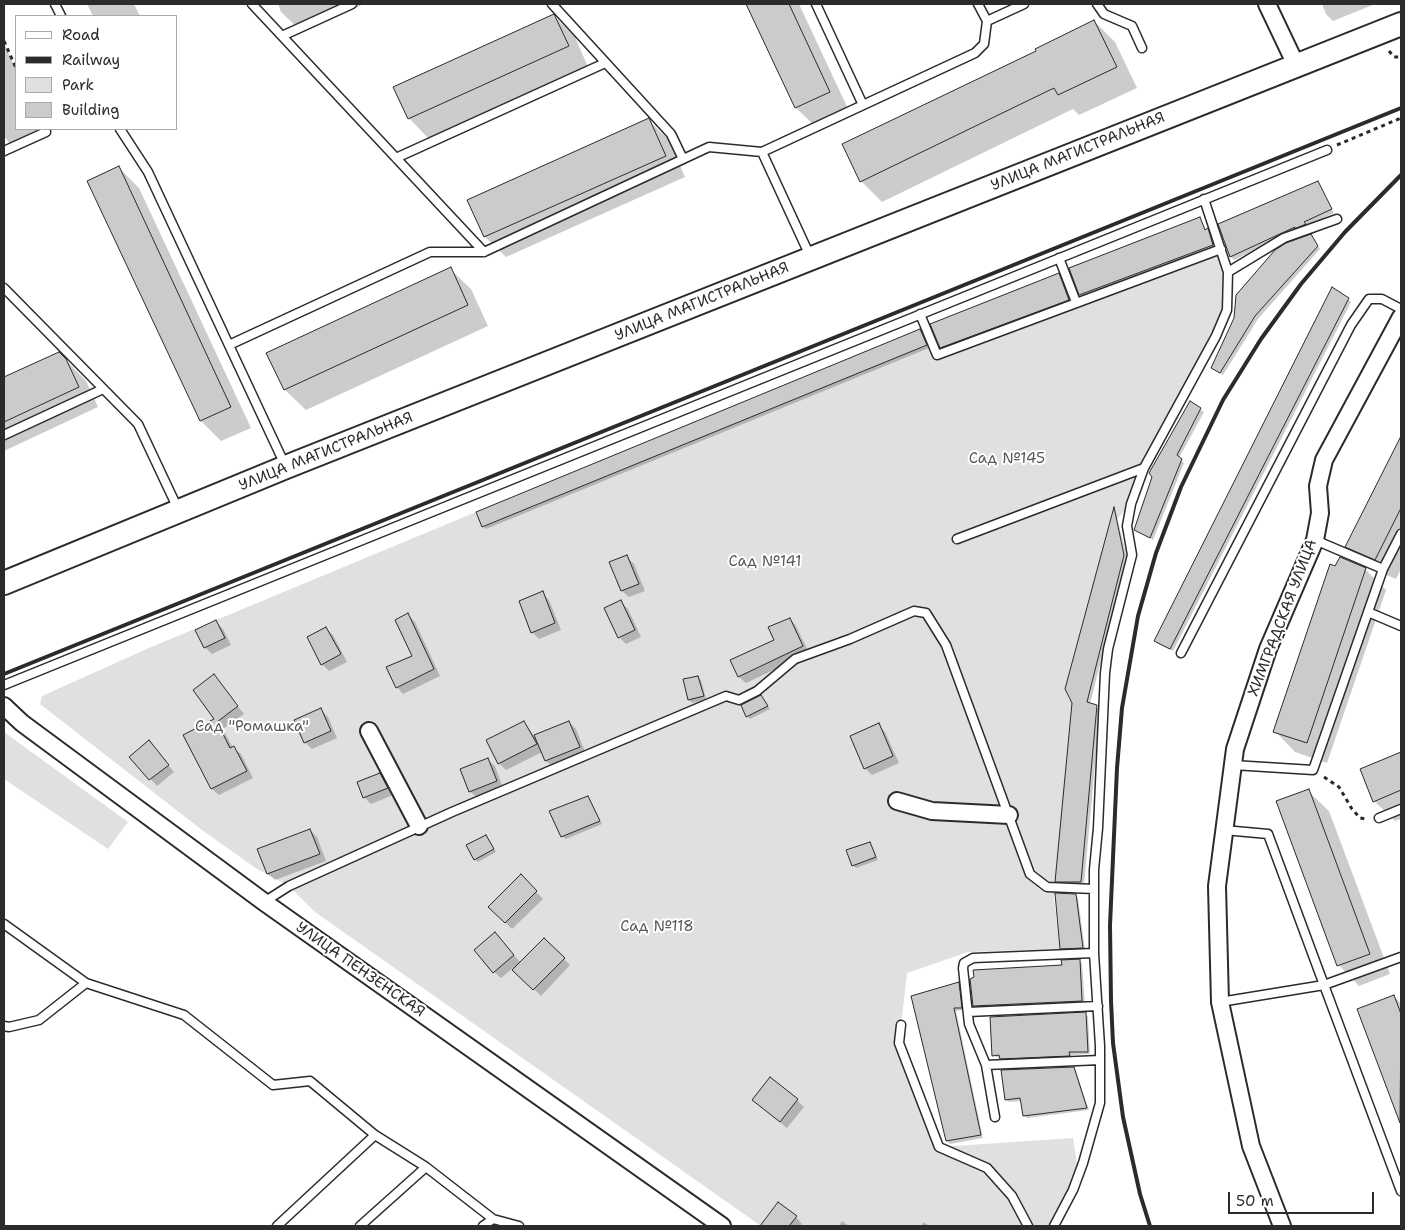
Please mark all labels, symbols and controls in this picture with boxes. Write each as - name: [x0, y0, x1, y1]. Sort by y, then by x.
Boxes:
- legend: [15, 15, 178, 130]
- text: Road: [62, 25, 100, 45]
- text: Railway: [62, 50, 120, 70]
- text: Park: [62, 75, 94, 95]
- text: Building: [62, 100, 119, 120]
- street label: УЛИЦА МАГИСТРАЛЬНАЯ: [988, 109, 1168, 195]
- street label: УЛИЦА МАГИСТРАЛЬНАЯ: [612, 259, 792, 345]
- street label: УЛИЦА МАГИСТРАЛЬНАЯ: [236, 409, 416, 495]
- park label: Сад №145: [969, 450, 1045, 468]
- street label: ХИМГРАДСКАЯ УЛИЦА: [1245, 537, 1321, 699]
- park label: Сад №141: [728, 553, 802, 571]
- park label: Сад "Ромашка": [195, 718, 309, 736]
- park label: Сад №118: [620, 918, 694, 936]
- street label: УЛИЦА ПЕНЗЕНСКАЯ: [292, 919, 428, 1021]
- scale bar: [1230, 1182, 1376, 1214]
- text: 50 m: [1236, 1191, 1274, 1211]

